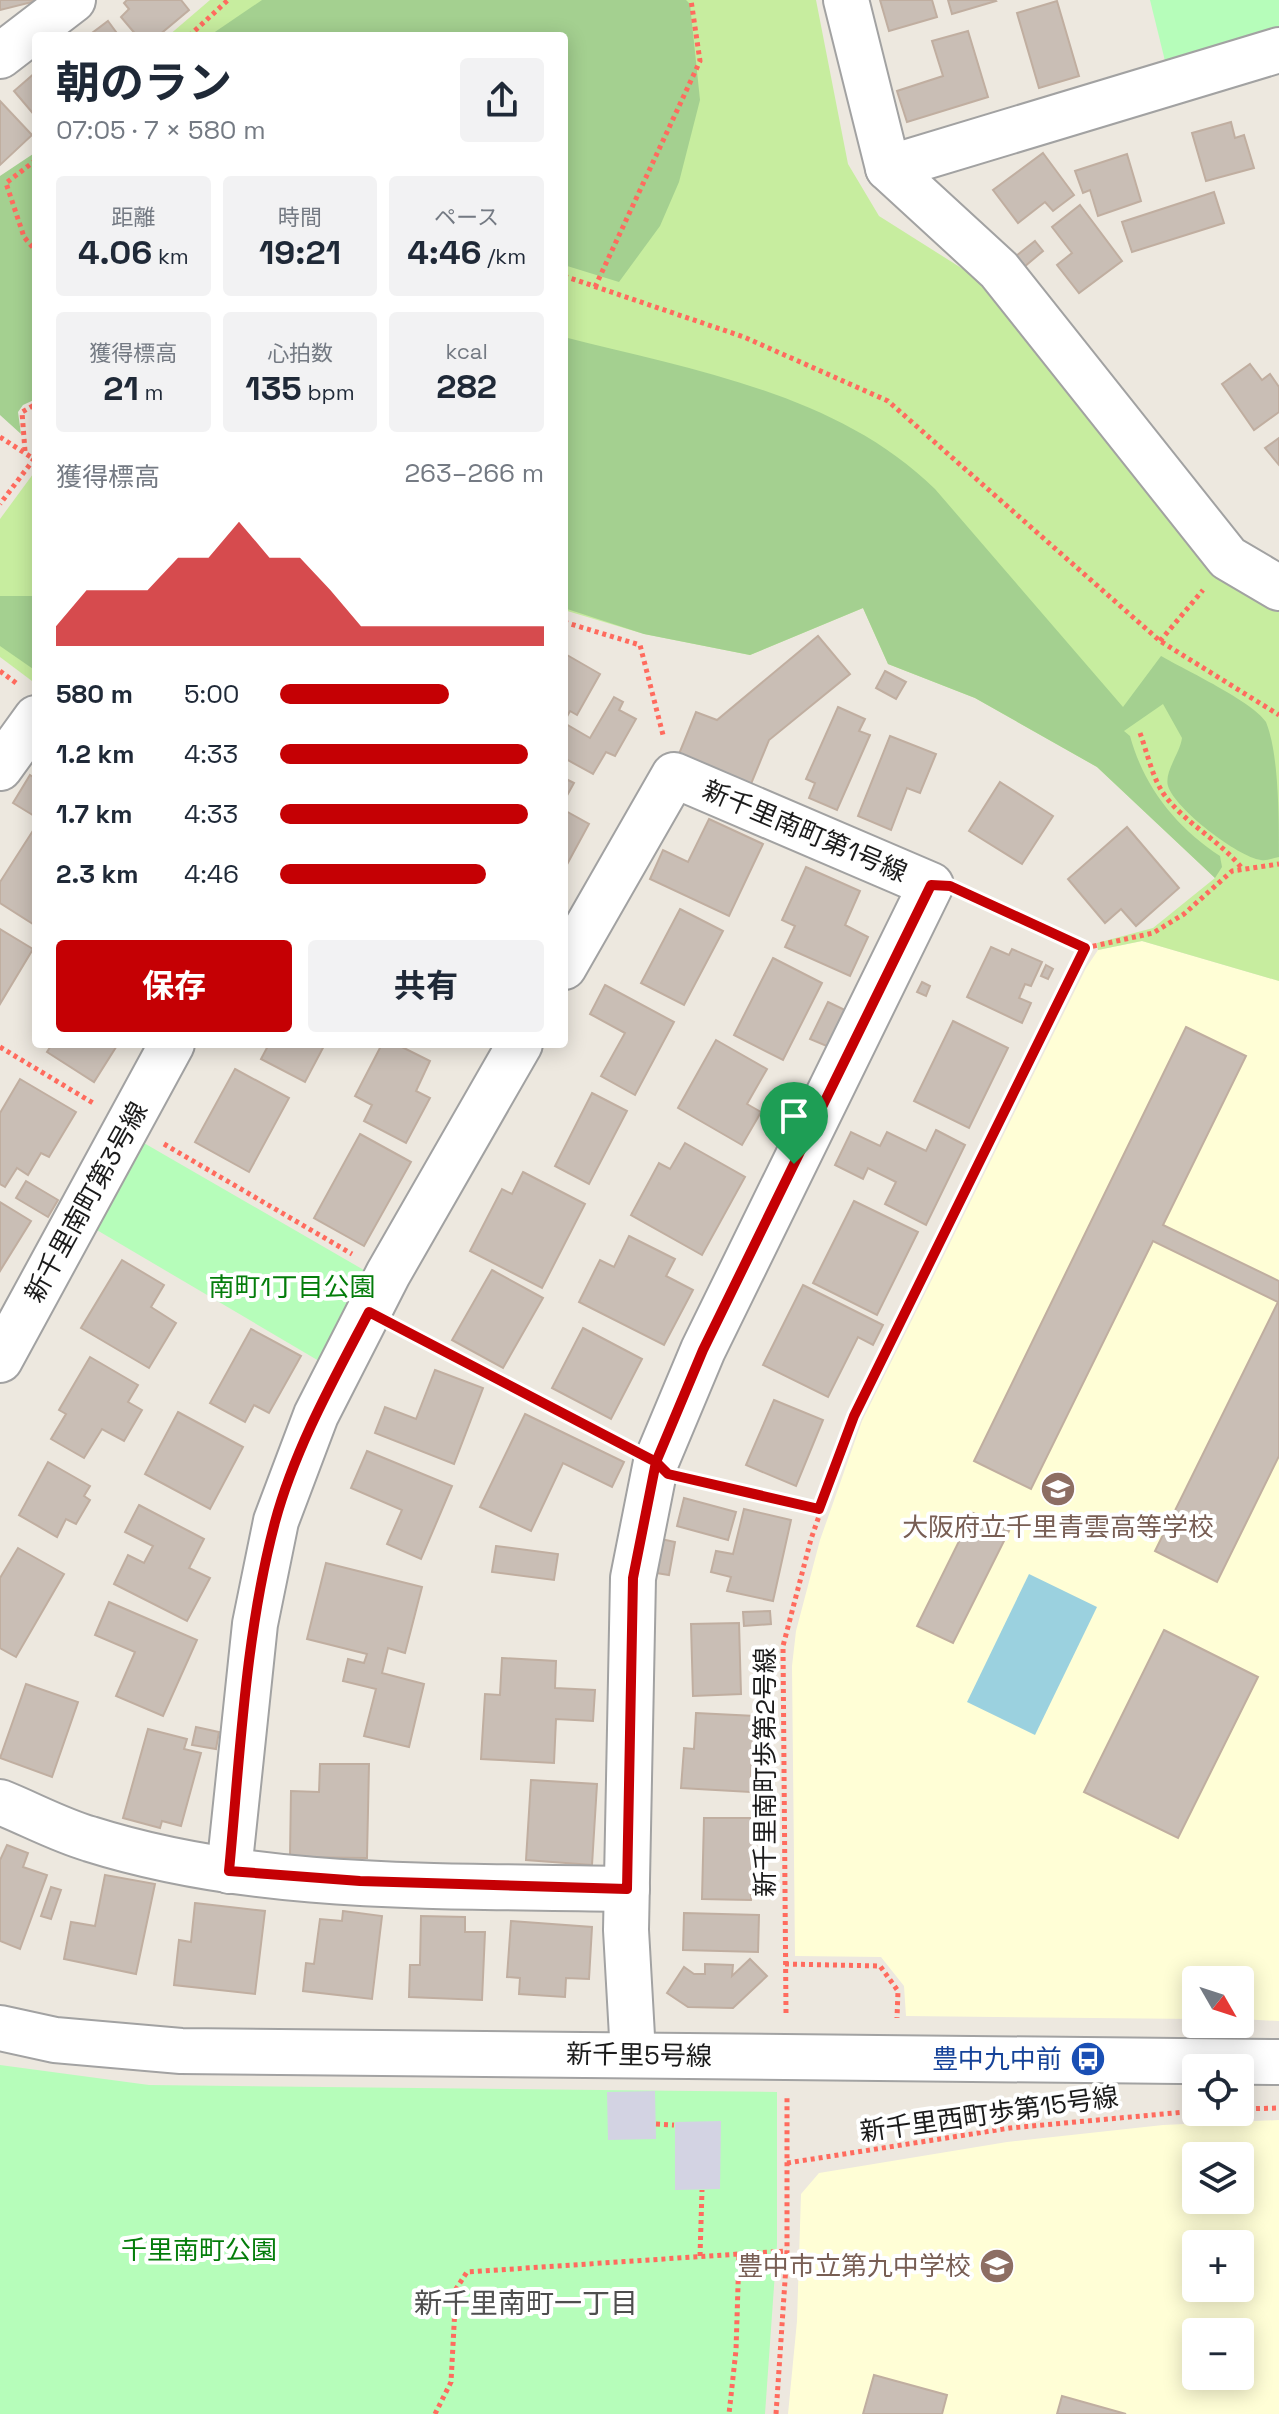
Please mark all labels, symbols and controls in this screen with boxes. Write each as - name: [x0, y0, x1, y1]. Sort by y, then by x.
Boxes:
- text: 朝のラン: [56, 55, 232, 111]
- button: share: [460, 58, 544, 142]
- text: 07:05 · 7 × 580 m: [56, 113, 266, 147]
- text: 距離: [111, 203, 155, 231]
- text: 時間: [278, 203, 322, 231]
- text: ペース: [434, 203, 499, 231]
- text: 4.06: [78, 231, 152, 274]
- text: 19:21: [259, 231, 341, 274]
- text: 4:46: [407, 231, 482, 274]
- text: km: [152, 242, 189, 270]
- text: /km: [482, 242, 526, 270]
- text: kcal: [445, 337, 488, 365]
- text: 獲得標高: [89, 339, 177, 367]
- text: 心拍数: [267, 339, 333, 367]
- text: 282: [436, 365, 497, 408]
- text: 21: [103, 367, 139, 410]
- text: 135: [245, 367, 302, 410]
- text: m: [139, 378, 163, 406]
- text: bpm: [302, 378, 355, 406]
- text: 263–266 m: [404, 456, 544, 490]
- text: 獲得標高: [56, 460, 160, 494]
- text: 580 m: [56, 677, 133, 711]
- text: 5:00: [184, 677, 239, 711]
- text: 1.2 km: [56, 737, 134, 771]
- text: 4:33: [184, 737, 238, 771]
- street label: 新千里南町第1号線: [698, 773, 912, 889]
- text: 1.7 km: [56, 797, 133, 831]
- text: 4:33: [184, 797, 238, 831]
- text: 2.3 km: [56, 857, 138, 891]
- text: 4:46: [184, 857, 239, 891]
- button: 保存: [56, 940, 292, 1032]
- button: 共有: [308, 940, 544, 1032]
- pin: [760, 1082, 828, 1164]
- icon: arrive: [772, 1094, 816, 1138]
- street label: 新千里南町第3号線: [17, 1096, 155, 1308]
- park label: 南町1丁目公園: [209, 1270, 375, 1304]
- school or university icon: 大阪府立千里青雲高等学校: [1039, 1470, 1077, 1508]
- place label: 大阪府立千里青雲高等学校: [902, 1510, 1214, 1544]
- street label: 新千里南町歩第2号線: [748, 1647, 782, 1897]
- north arrow: [1182, 1966, 1254, 2038]
- map controls: [1182, 1966, 1254, 2390]
- street label: 新千里5号線: [566, 2037, 712, 2073]
- bus stop icon: 豊中九中前: [1069, 2040, 1107, 2078]
- place label: 豊中九中前: [932, 2042, 1062, 2076]
- button: locate: [1182, 2054, 1254, 2126]
- street label: 新千里西町歩第15号線: [858, 2079, 1120, 2149]
- button: layers: [1182, 2142, 1254, 2214]
- button: +: [1182, 2230, 1254, 2302]
- park label: 千里南町公園: [121, 2233, 277, 2267]
- school or university icon: 豊中市立第九中学校: [978, 2247, 1016, 2285]
- place label: 豊中市立第九中学校: [737, 2249, 971, 2283]
- district label: 新千里南町一丁目: [414, 2285, 638, 2321]
- button: −: [1182, 2318, 1254, 2390]

